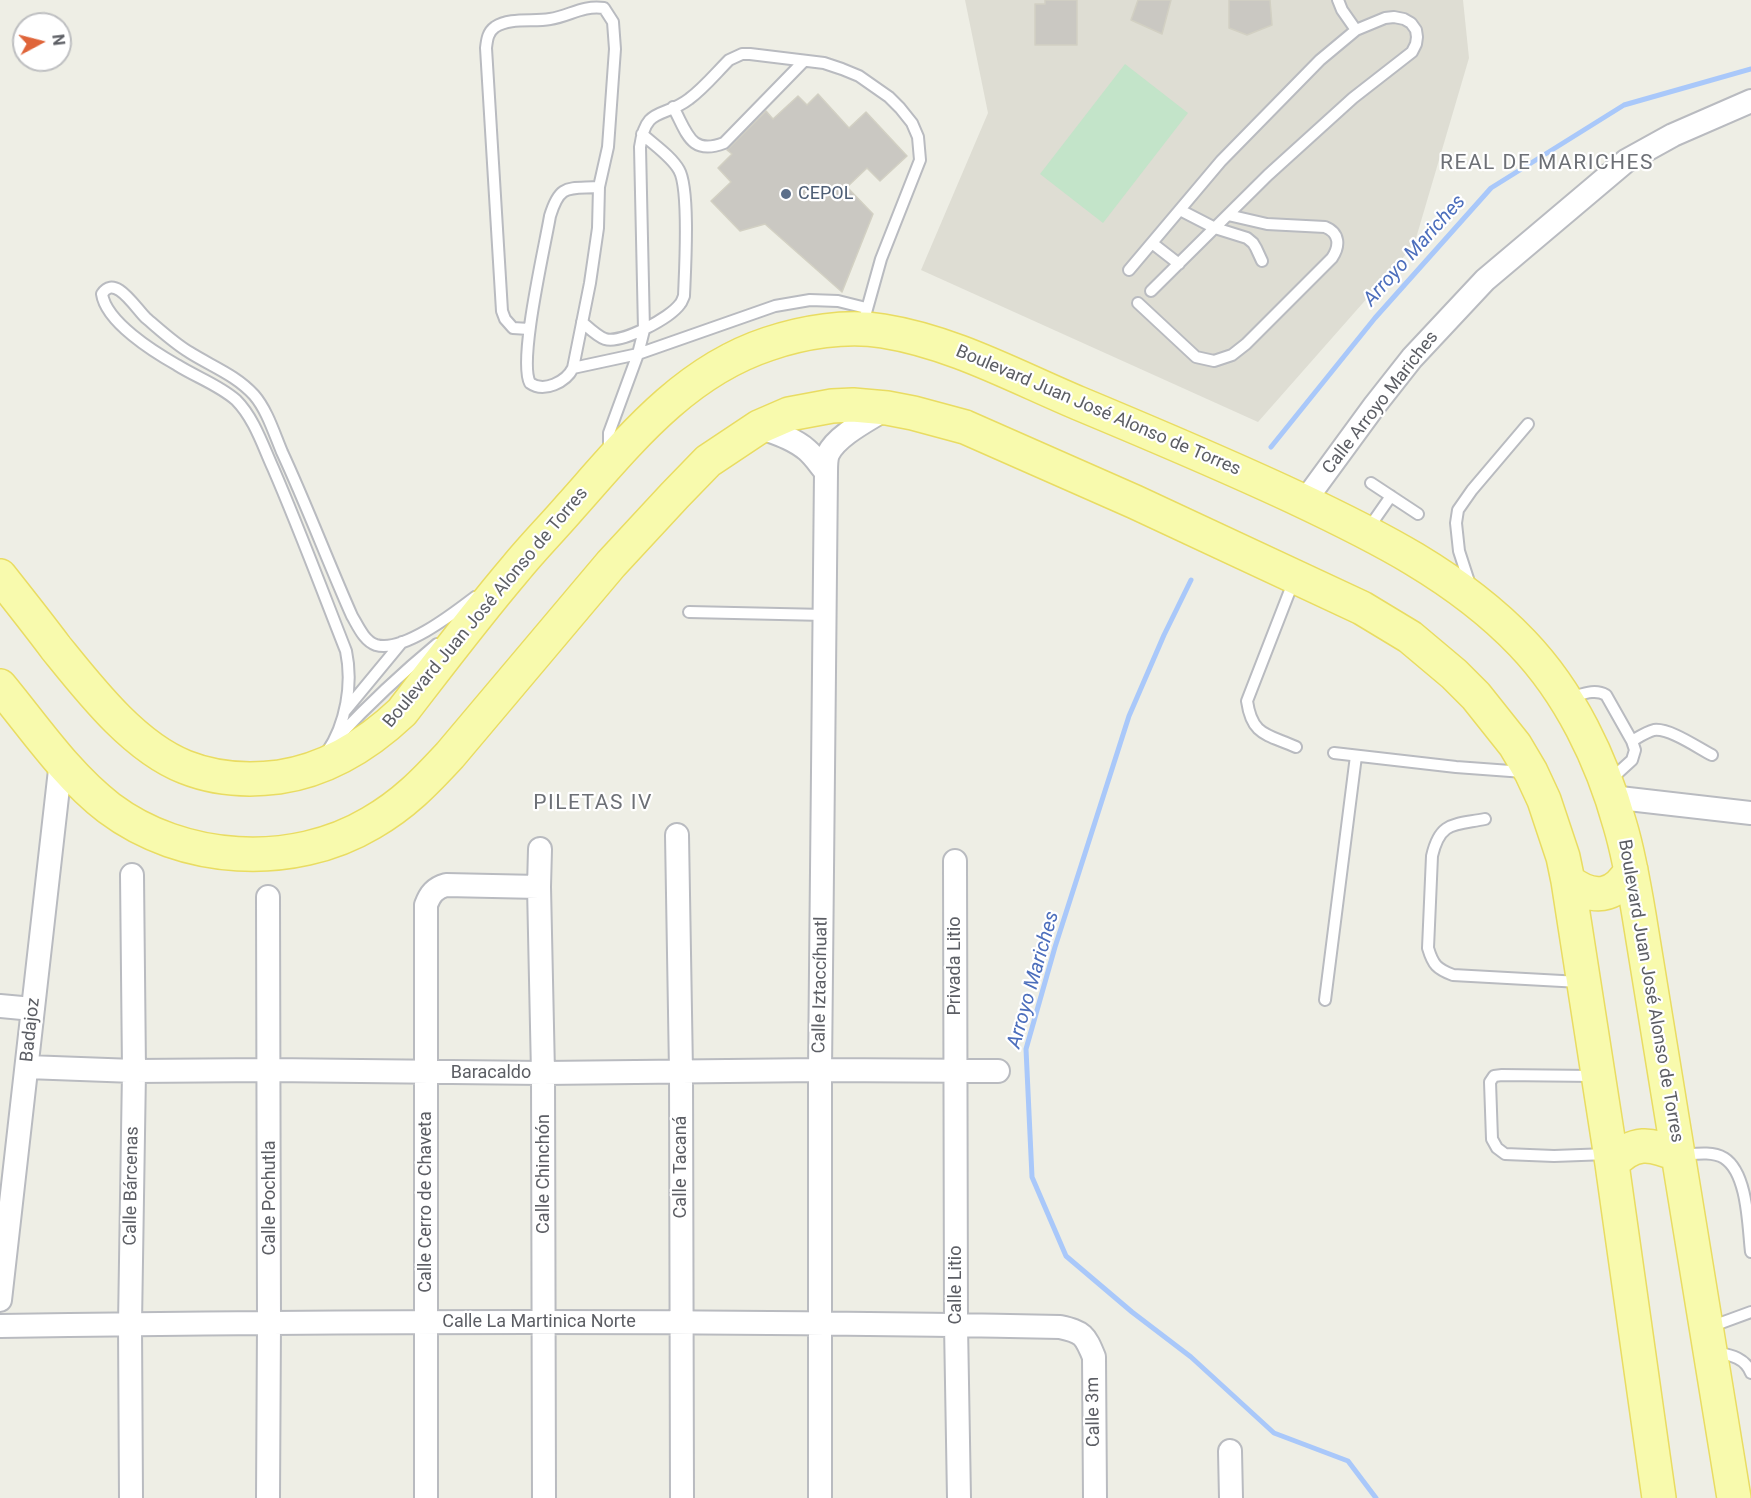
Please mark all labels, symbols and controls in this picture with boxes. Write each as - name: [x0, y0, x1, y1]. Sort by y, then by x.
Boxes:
- north arrow: [12, 12, 72, 72]
- text: N: [48, 33, 68, 47]
- district label: REAL DE MARICHES: [1440, 151, 1654, 177]
- place label: CEPOL: [798, 183, 853, 205]
- marker: CEPOL: [779, 187, 793, 201]
- water label: Arroyo Mariches: [1359, 190, 1471, 312]
- street label: Calle Arroyo Mariches: [1318, 327, 1444, 479]
- street label: Boulevard Juan José Alonso de Torres: [952, 341, 1244, 481]
- street label: Boulevard Juan José Alonso de Torres: [379, 483, 593, 733]
- district label: PILETAS IV: [533, 791, 653, 817]
- street label: Boulevard Juan José Alonso de Torres: [1613, 838, 1687, 1144]
- water label: Arroyo Mariches: [1003, 909, 1065, 1051]
- street label: Calle Iztaccíhuatl: [809, 916, 833, 1054]
- street label: Privada Litio: [944, 916, 966, 1016]
- street label: Badajoz: [17, 997, 45, 1063]
- street label: Baracaldo: [451, 1062, 531, 1084]
- street label: Calle Cerro de Chaveta: [415, 1111, 437, 1293]
- street label: Calle Chinchón: [533, 1114, 555, 1234]
- street label: Calle Tacaná: [670, 1116, 692, 1218]
- street label: Calle Bárcenas: [120, 1126, 144, 1246]
- street label: Calle Pochutla: [259, 1140, 281, 1256]
- street label: Calle Litio: [945, 1246, 967, 1324]
- street label: Calle La Martinica Norte: [442, 1311, 636, 1333]
- street label: Calle 3m: [1083, 1377, 1105, 1447]

